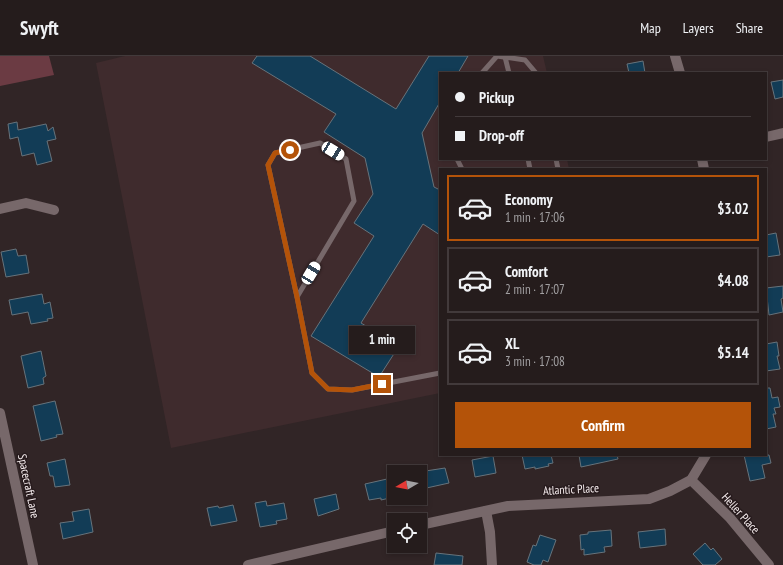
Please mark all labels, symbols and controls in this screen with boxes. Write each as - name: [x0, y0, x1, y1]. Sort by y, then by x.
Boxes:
- text: Swyft: [20, 16, 58, 40]
- text: Map: [640, 19, 661, 37]
- text: Layers: [683, 19, 714, 37]
- text: Share: [736, 19, 763, 37]
- text: Pickup: [479, 88, 514, 107]
- text: Drop-off: [479, 126, 524, 145]
- car: [320, 140, 346, 162]
- route start: [281, 141, 299, 159]
- icon: car: [457, 190, 493, 226]
- text: Economy: [505, 190, 553, 209]
- text: $3.02: [717, 199, 749, 218]
- text: 1 min · 17:06: [505, 209, 565, 226]
- car: [300, 260, 322, 286]
- icon: car: [457, 262, 493, 298]
- text: Comfort: [505, 262, 548, 281]
- text: $4.08: [717, 271, 749, 290]
- text: 2 min · 17:07: [505, 281, 565, 298]
- callout: 1 min: [349, 326, 415, 354]
- text: 1 min: [369, 331, 395, 348]
- icon: car: [457, 334, 493, 370]
- text: XL: [505, 334, 519, 353]
- text: $5.14: [717, 343, 749, 362]
- text: 3 min · 17:08: [505, 353, 565, 370]
- route end: [373, 375, 391, 393]
- button: Confirm: [455, 402, 751, 448]
- street label: Spacecraft Lane: [15, 453, 43, 519]
- north arrow: [387, 465, 427, 505]
- map controls: [387, 465, 427, 553]
- street label: Atlantic Place: [543, 480, 599, 498]
- street label: Heller Place: [719, 489, 763, 537]
- button: locate: [387, 513, 427, 553]

